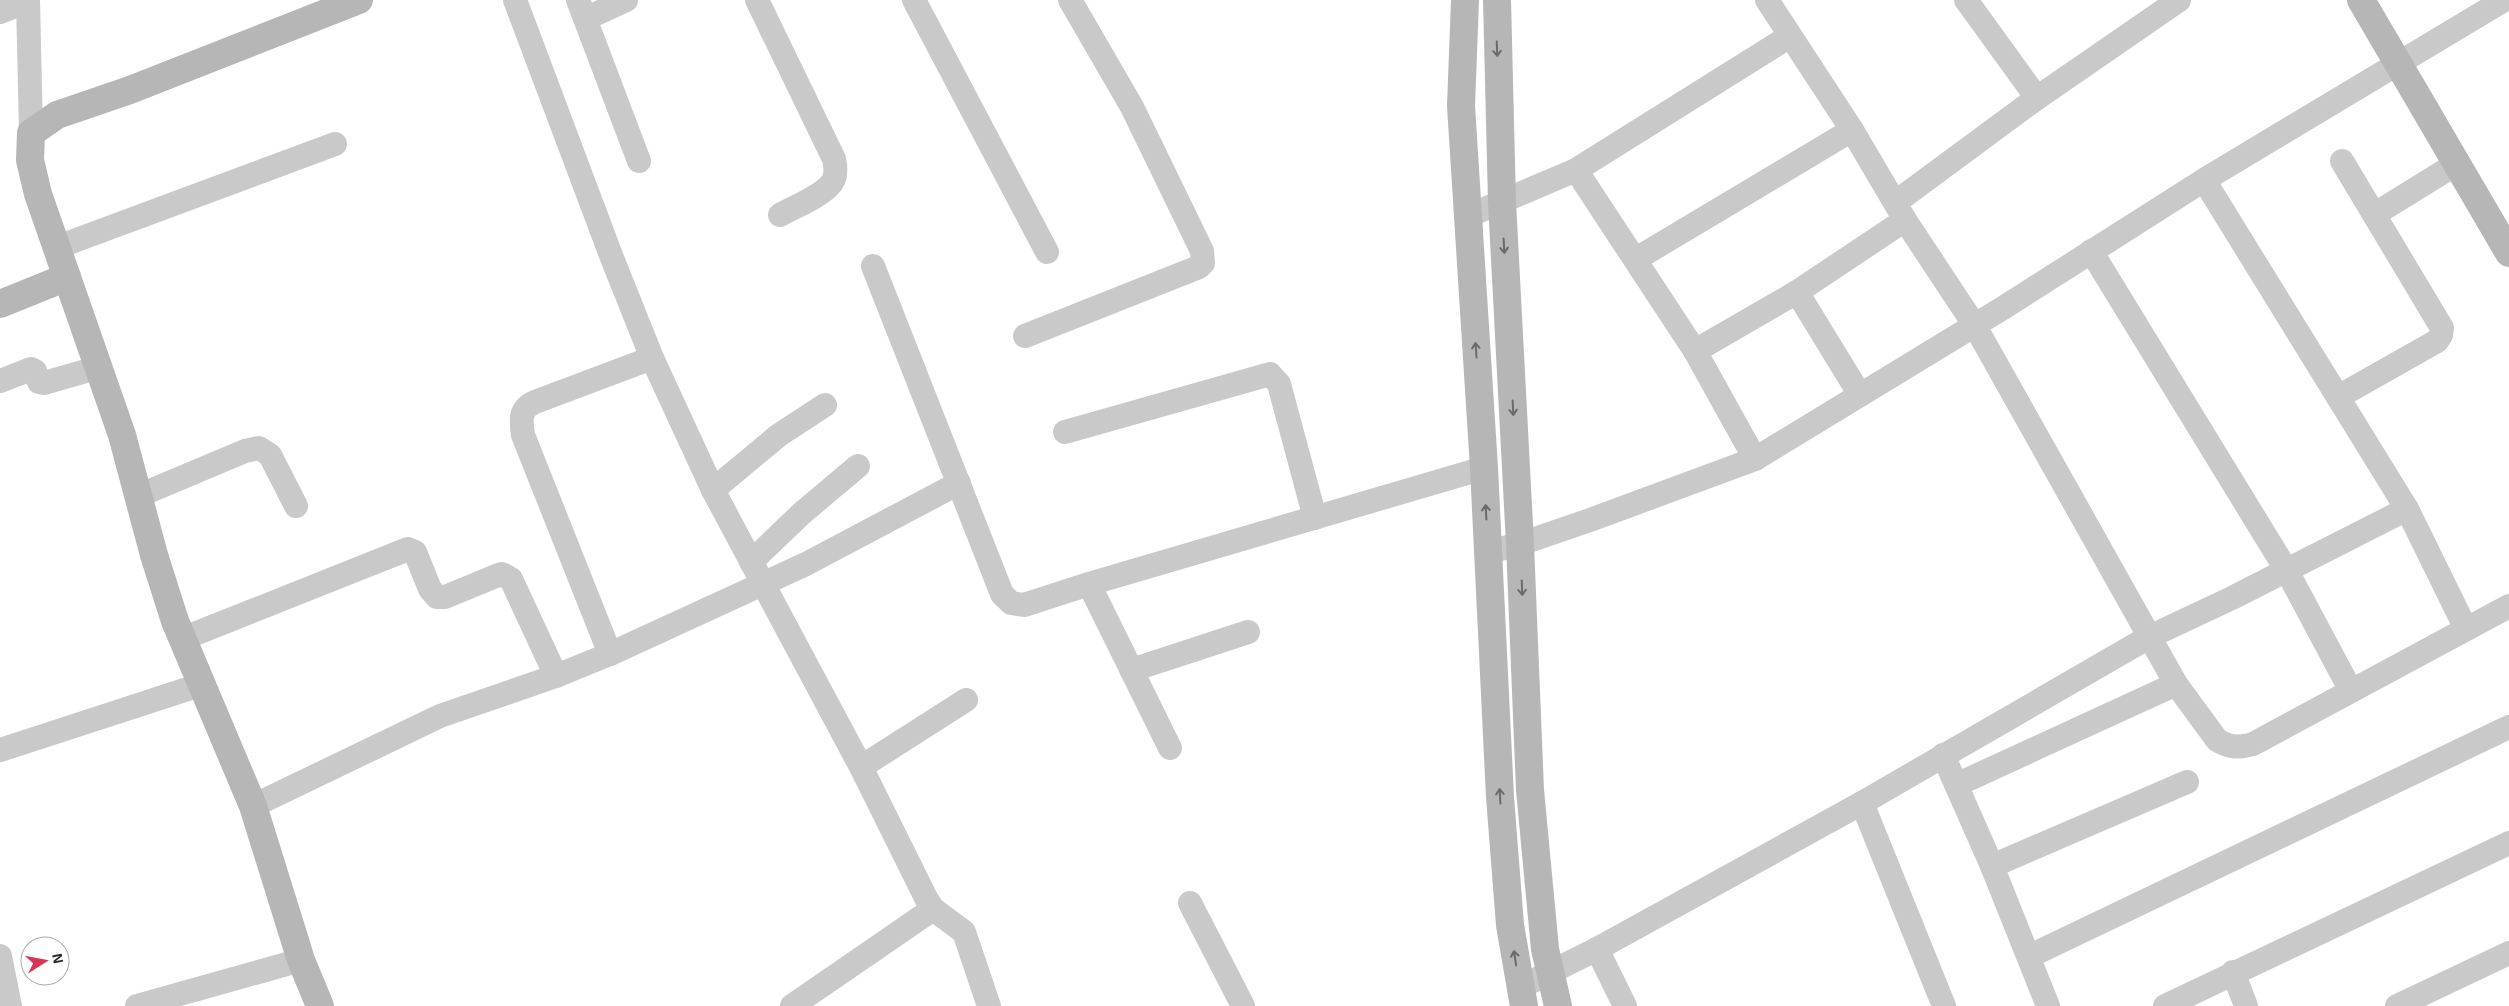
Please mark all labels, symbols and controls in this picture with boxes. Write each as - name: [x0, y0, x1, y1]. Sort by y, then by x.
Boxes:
- one-way arrow: [1492, 40, 1502, 56]
- one-way arrow: [1499, 238, 1508, 254]
- one-way arrow: [1472, 342, 1481, 358]
- one-way arrow: [1508, 400, 1517, 416]
- one-way arrow: [1481, 504, 1491, 520]
- one-way arrow: [1517, 580, 1527, 596]
- one-way arrow: [1496, 789, 1505, 805]
- north arrow: [20, 936, 70, 986]
- one-way arrow: [1509, 950, 1519, 966]
- text: N: [49, 952, 68, 965]

